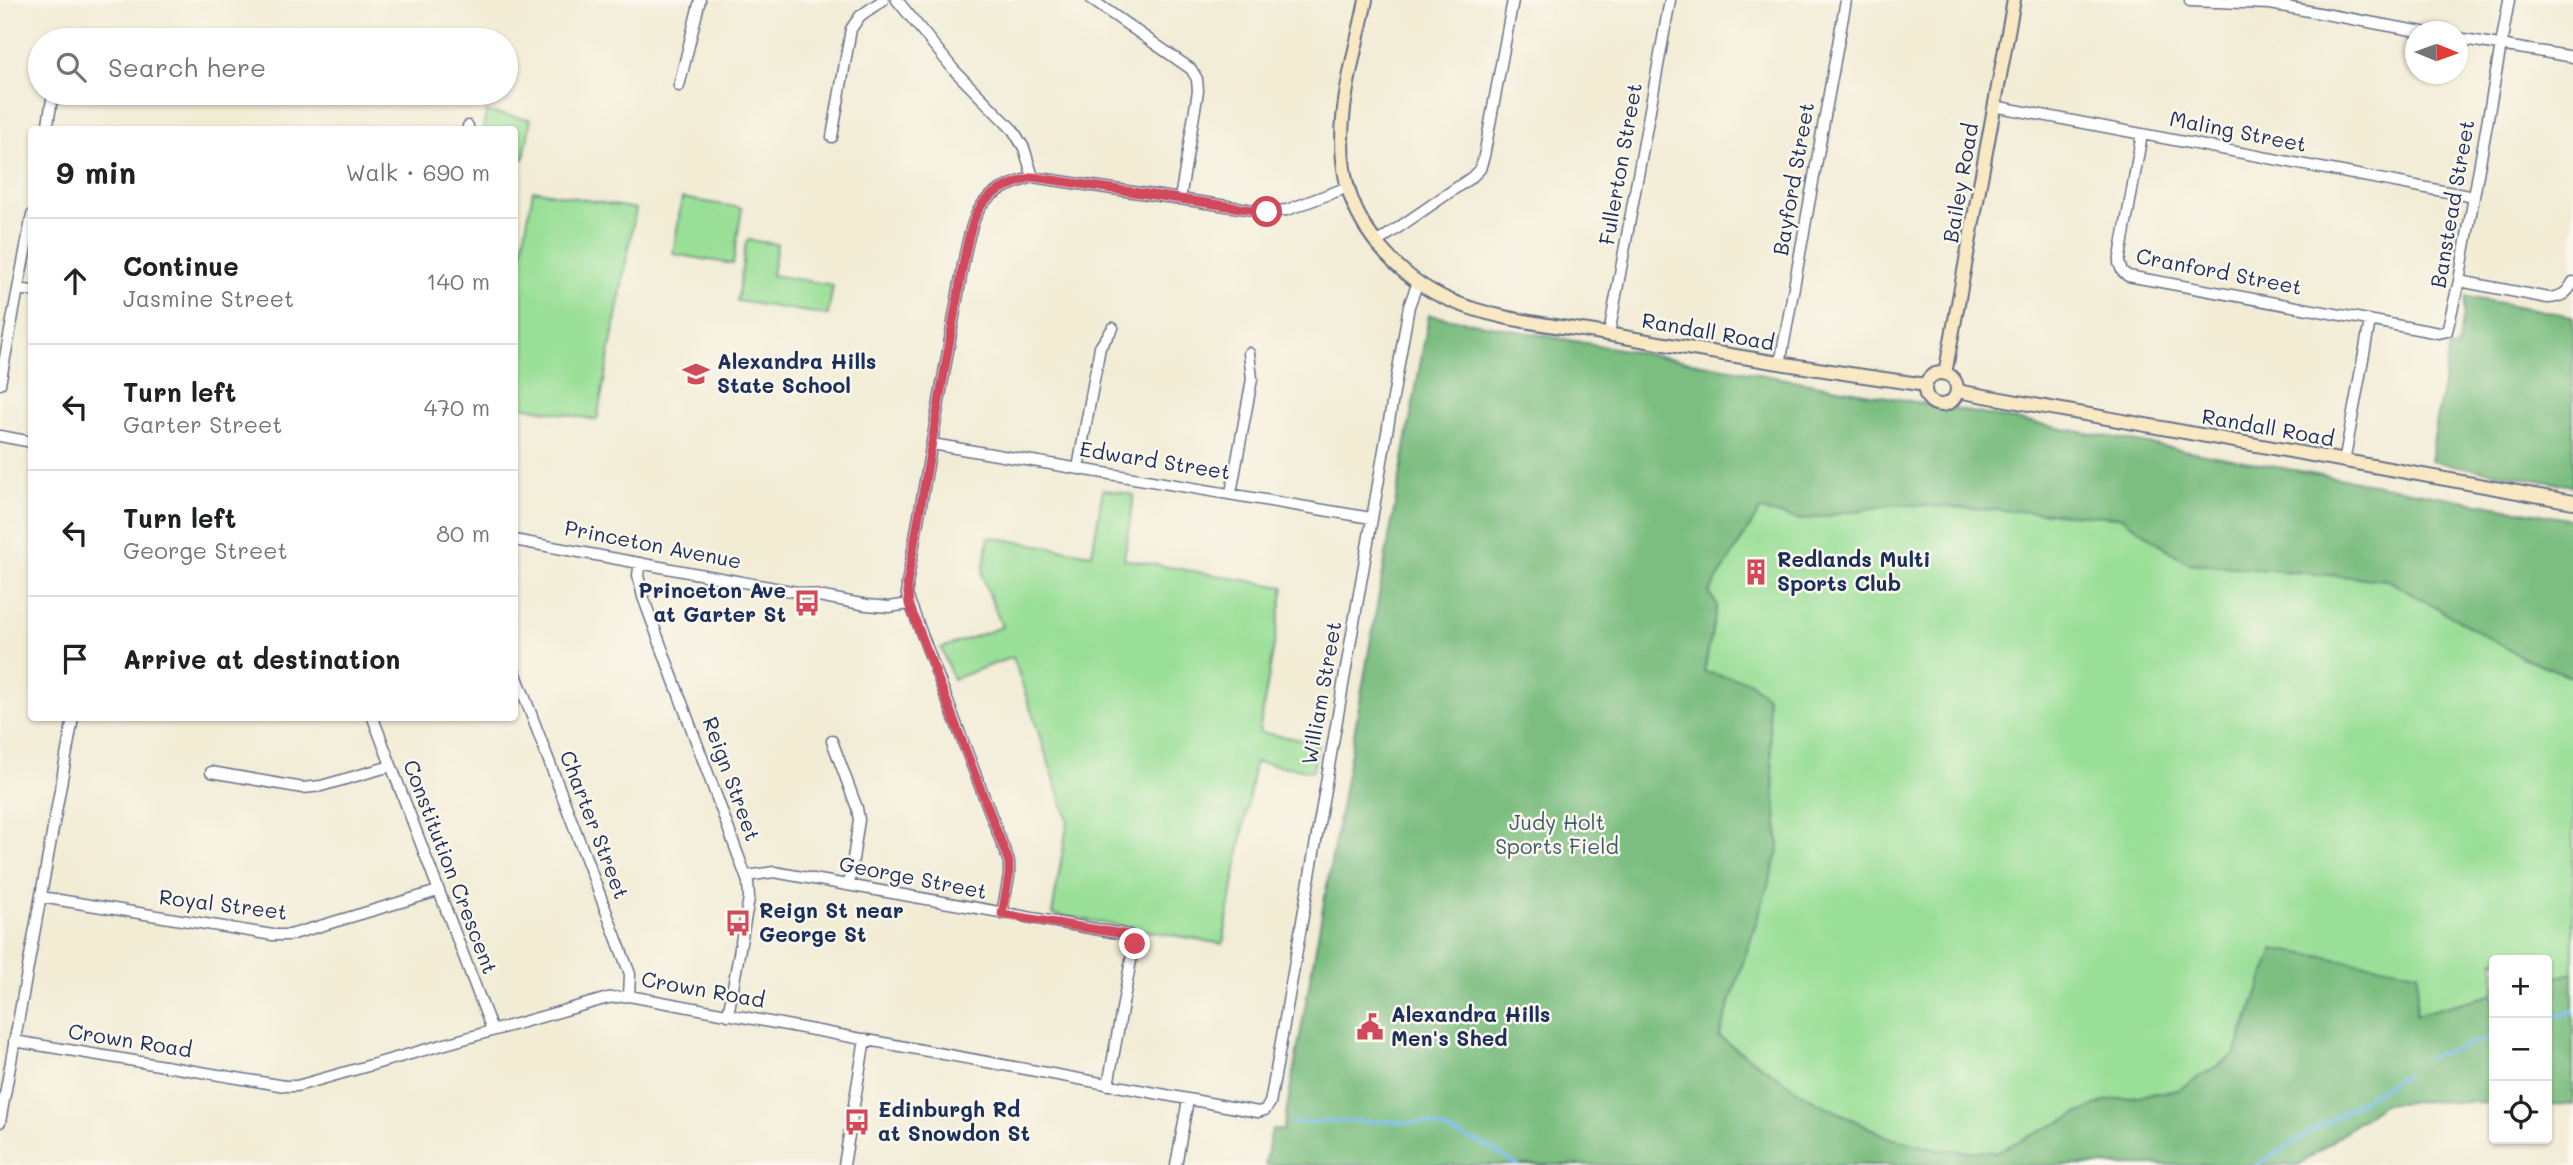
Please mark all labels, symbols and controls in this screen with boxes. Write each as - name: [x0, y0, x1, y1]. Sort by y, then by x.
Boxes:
- north arrow: [2405, 21, 2468, 84]
- search box: [28, 28, 518, 105]
- icon: search: [52, 48, 90, 86]
- text: Search here: [108, 50, 266, 84]
- street label: Fullerton Street: [1592, 81, 1647, 247]
- street label: Bayford Street: [1766, 100, 1819, 257]
- street label: Maling Street: [2168, 104, 2309, 157]
- street label: Banstead Street: [2423, 118, 2480, 290]
- street label: Bailey Road: [1936, 121, 1983, 245]
- text: 9 min: [56, 152, 136, 192]
- text: Walk · 690 m: [345, 157, 490, 187]
- route start: [1251, 196, 1282, 227]
- street label: Cranford Street: [2134, 241, 2304, 300]
- text: Continue: [123, 249, 239, 283]
- icon: ahead: [56, 262, 94, 300]
- text: 140 m: [426, 266, 490, 296]
- text: Jasmine Street: [123, 283, 294, 313]
- street label: Randall Road: [1640, 306, 1777, 355]
- place label: Alexandra Hills State School: [717, 347, 876, 398]
- school or university icon: Alexandra Hills State School: [681, 359, 711, 389]
- text: Turn left: [123, 375, 236, 409]
- icon: left: [56, 388, 94, 426]
- text: 470 m: [424, 392, 490, 422]
- street label: Randall Road: [2200, 402, 2337, 451]
- text: Garter Street: [123, 409, 282, 439]
- street label: Edward Street: [1078, 434, 1232, 485]
- text: Turn left: [123, 501, 236, 535]
- street label: Princeton Avenue: [563, 513, 744, 574]
- icon: left: [56, 514, 94, 552]
- text: 80 m: [436, 518, 490, 548]
- text: George Street: [123, 535, 288, 565]
- place label: Redlands Multi Sports Club: [1777, 545, 1931, 596]
- building icon: Redlands Multi Sports Club: [1741, 557, 1771, 587]
- place label: Princeton Ave at Garter St: [638, 576, 786, 627]
- bus stop icon: Princeton Ave at Garter St: [792, 588, 822, 618]
- street label: William Street: [1295, 619, 1346, 767]
- icon: arrive: [56, 640, 94, 678]
- text: Arrive at destination: [123, 642, 400, 676]
- street label: Reign Street: [697, 713, 767, 844]
- street label: Charter Street: [555, 746, 636, 902]
- street label: Constitution Crescent: [398, 756, 505, 977]
- park label: Judy Holt Sports Field: [1495, 808, 1619, 859]
- street label: George Street: [837, 849, 990, 904]
- street label: Royal Street: [158, 882, 289, 925]
- place label: Reign St near George St: [759, 896, 904, 947]
- bus stop icon: Reign St near George St: [723, 908, 753, 938]
- route end: [1119, 928, 1150, 959]
- map controls: [2489, 955, 2552, 1144]
- button: +: [2489, 955, 2552, 1018]
- street label: Crown Road: [639, 964, 767, 1013]
- place label: Alexandra Hills Men's Shed: [1391, 1000, 1550, 1051]
- public building icon: Alexandra Hills Men's Shed: [1355, 1012, 1385, 1042]
- street label: Crown Road: [66, 1016, 194, 1063]
- button: −: [2489, 1018, 2552, 1081]
- button: locate: [2489, 1081, 2552, 1144]
- place label: Edinburgh Rd at Snowdon St: [878, 1095, 1030, 1146]
- bus stop icon: Edinburgh Rd at Snowdon St: [842, 1107, 872, 1137]

